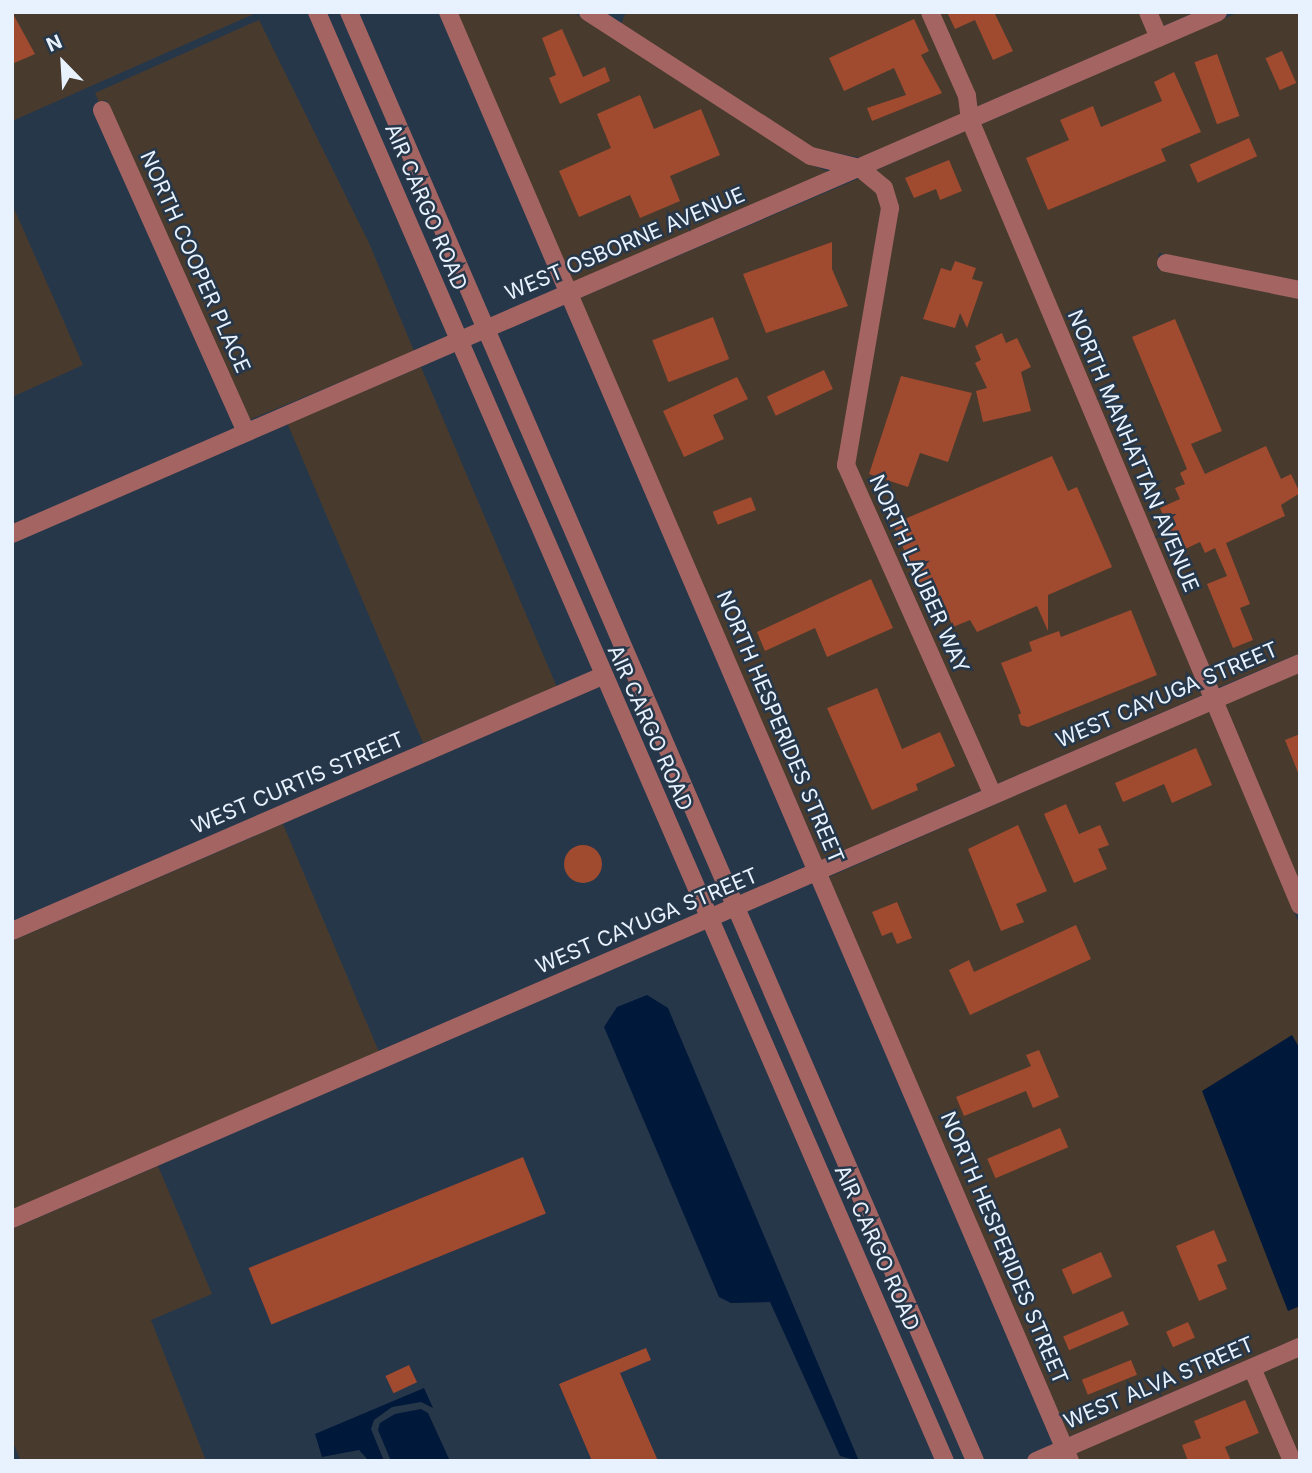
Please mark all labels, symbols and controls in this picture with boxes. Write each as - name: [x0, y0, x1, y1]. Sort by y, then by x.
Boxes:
- north arrow: [28, 28, 98, 98]
- text: N: [43, 30, 66, 57]
- street label: AIR CARGO ROAD: [380, 120, 472, 294]
- street label: NORTH COOPER PLACE: [135, 147, 255, 377]
- street label: WEST OSBORNE AVENUE: [501, 182, 749, 306]
- street label: NORTH MANHATTAN AVENUE: [1062, 306, 1204, 596]
- street label: NORTH LAUBER WAY: [864, 471, 974, 677]
- street label: NORTH HESPERIDES STREET: [711, 587, 849, 867]
- street label: WEST CAYUGA STREET: [1052, 637, 1282, 753]
- street label: AIR CARGO ROAD: [602, 641, 698, 815]
- street label: WEST CURTIS STREET: [188, 727, 408, 839]
- street label: WEST CAYUGA STREET: [532, 863, 762, 979]
- street label: NORTH HESPERIDES STREET: [935, 1108, 1073, 1388]
- street label: AIR CARGO ROAD: [829, 1161, 925, 1335]
- street label: WEST ALVA STREET: [1060, 1332, 1258, 1434]

